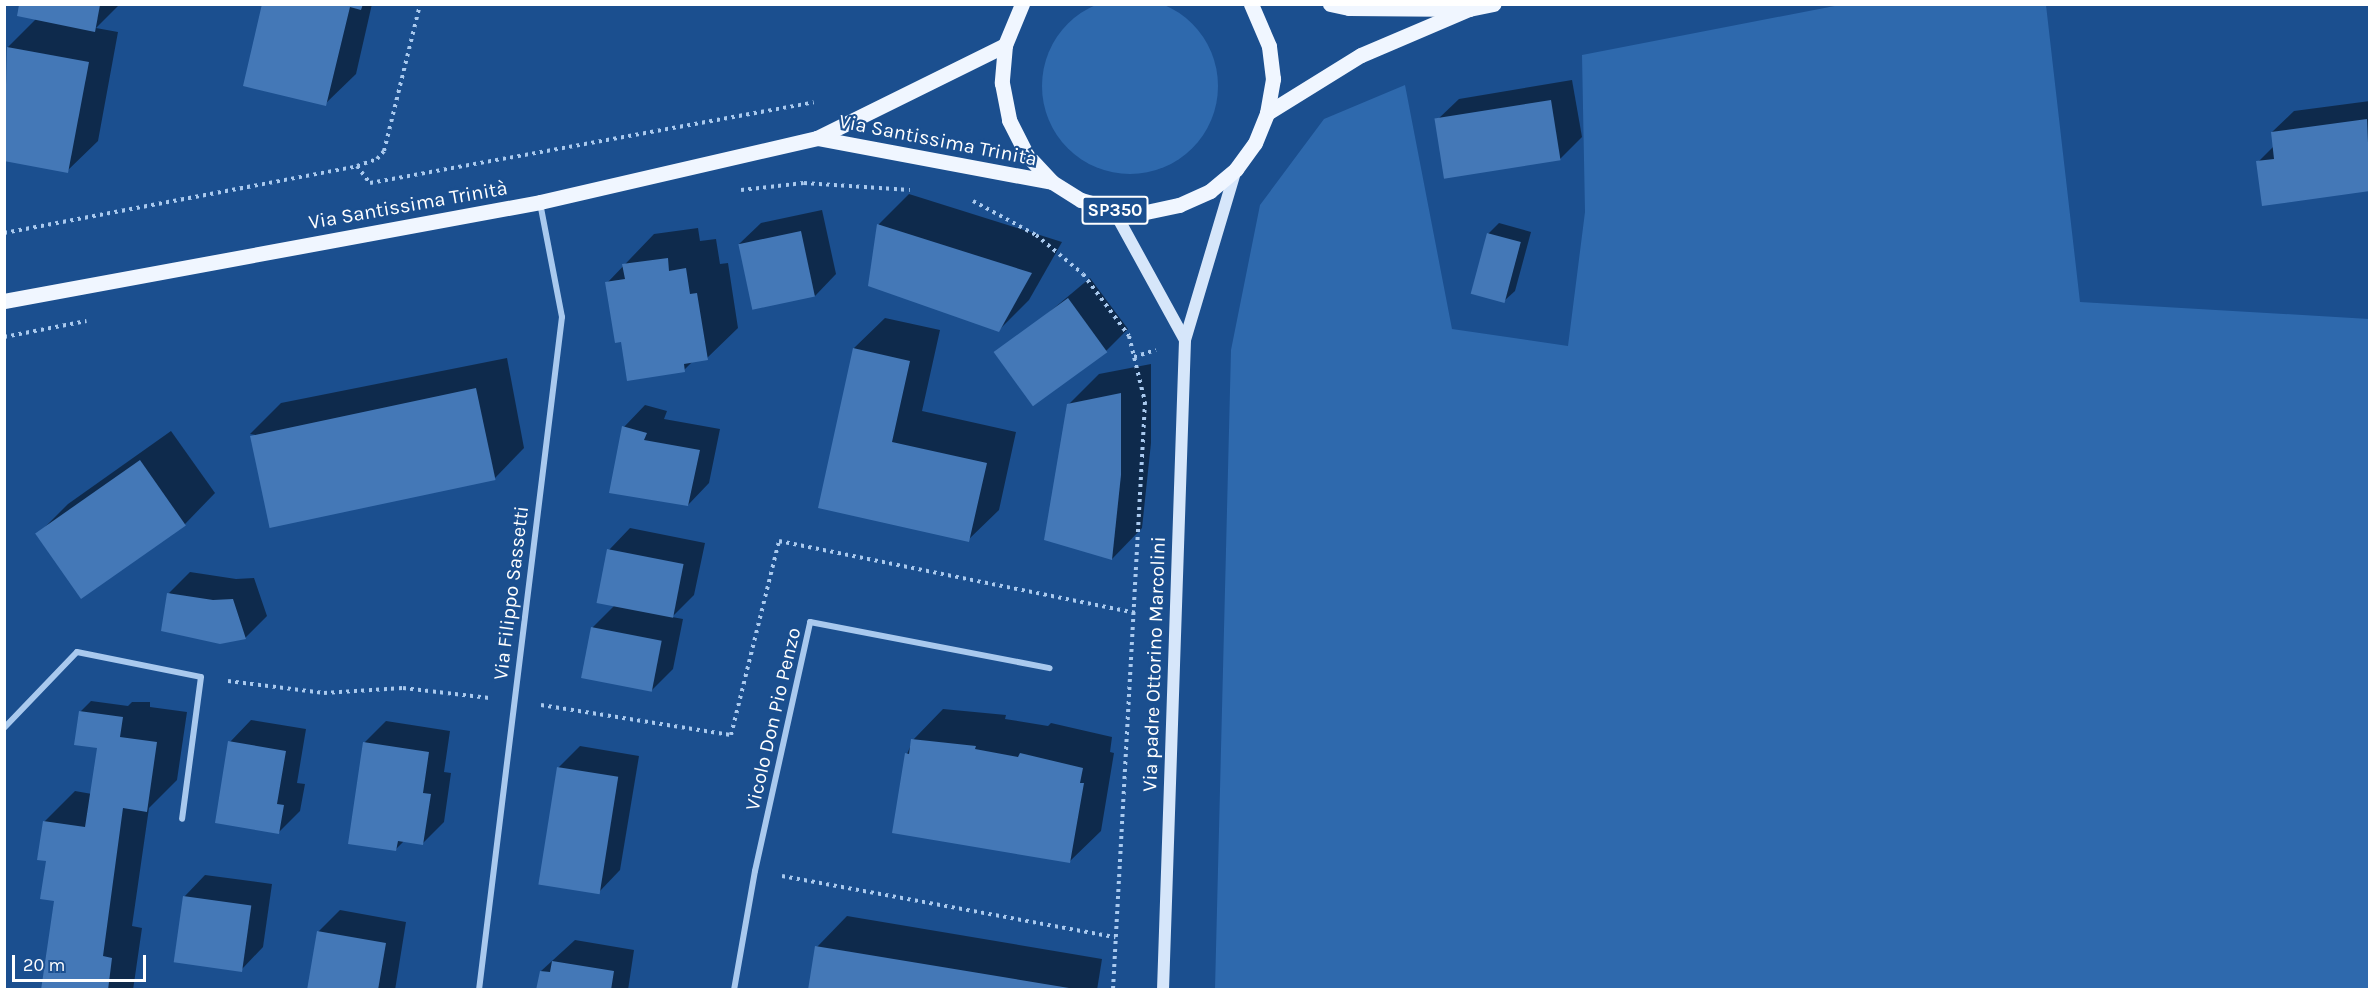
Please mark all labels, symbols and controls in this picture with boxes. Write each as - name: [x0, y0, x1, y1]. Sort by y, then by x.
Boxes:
- street label: Via Santissima Trinità: [837, 109, 1039, 171]
- street label: Via Santissima Trinità: [307, 176, 509, 234]
- road number: SP350: [1080, 195, 1150, 225]
- street label: Via Filippo Sassetti: [488, 504, 534, 682]
- street label: Via padre Ottorino Marcolini: [1138, 536, 1170, 792]
- street label: Vicolo Don Pio Penzo: [740, 625, 806, 813]
- scale bar: [15, 943, 148, 981]
- text: 20 m: [23, 954, 65, 976]

